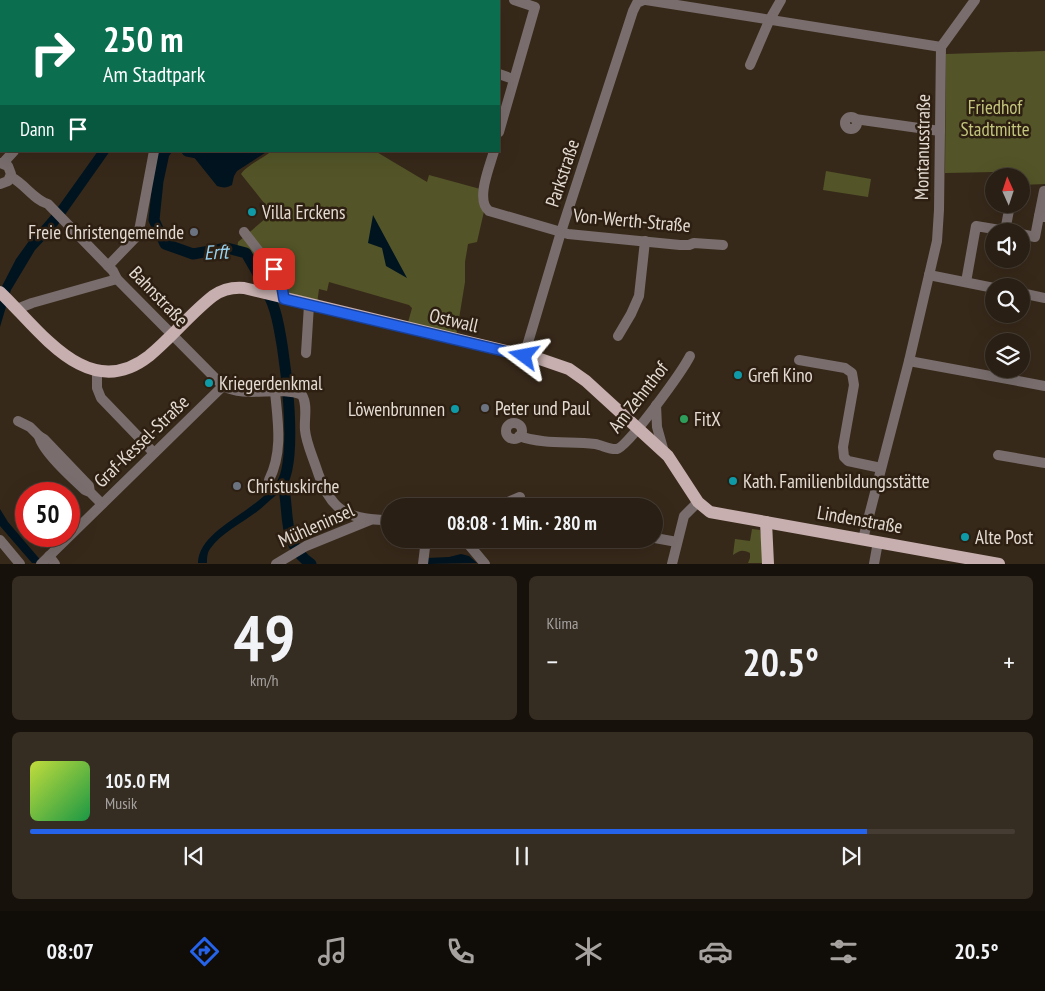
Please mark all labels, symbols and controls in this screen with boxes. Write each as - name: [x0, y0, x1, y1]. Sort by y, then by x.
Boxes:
- text: 250 m: [103, 16, 184, 62]
- icon: right: [20, 20, 85, 85]
- text: Am Stadtpark: [103, 60, 205, 88]
- street label: Montanusstraße: [909, 94, 935, 200]
- park label: Friedhof Stadtmitte: [960, 95, 1030, 141]
- icon: arrive: [64, 115, 92, 143]
- text: Dann: [20, 117, 54, 141]
- street label: Parkstraße: [540, 136, 584, 210]
- north arrow: [985, 168, 1030, 212]
- map controls: [985, 168, 1030, 378]
- place label: Villa Erckens: [261, 200, 345, 224]
- street label: Von-Werth-Straße: [571, 203, 692, 237]
- marker: Villa Erckens: [246, 206, 258, 218]
- place label: Freie Christengemeinde: [28, 220, 184, 244]
- button: sound: [985, 223, 1030, 268]
- marker: Freie Christengemeinde: [188, 226, 200, 238]
- water label: Erft: [203, 238, 231, 266]
- pin: [253, 248, 295, 290]
- icon: arrive: [260, 255, 288, 283]
- street label: Bahnstraße: [124, 261, 194, 331]
- button: search: [985, 278, 1030, 323]
- street label: Ostwall: [427, 303, 481, 337]
- position arrow: [497, 329, 549, 381]
- button: layers: [985, 333, 1030, 378]
- street label: Am Zehnthof: [603, 356, 674, 437]
- place label: Grefi Kino: [748, 363, 813, 387]
- marker: Grefi Kino: [732, 369, 744, 381]
- place label: Kriegerdenkmal: [219, 371, 323, 395]
- marker: Kriegerdenkmal: [203, 377, 215, 389]
- street label: Graf-Kessel-Straße: [88, 390, 194, 492]
- place label: Peter und Paul: [495, 396, 591, 420]
- place label: Löwenbrunnen: [348, 397, 445, 421]
- marker: Peter und Paul: [479, 402, 491, 414]
- marker: Löwenbrunnen: [449, 403, 461, 415]
- place label: FitX: [694, 407, 721, 431]
- marker: FitX: [678, 413, 690, 425]
- place label: Kath. Familienbildungsstätte: [743, 469, 930, 493]
- place label: Christuskirche: [247, 474, 340, 498]
- marker: Kath. Familienbildungsstätte: [727, 475, 739, 487]
- marker: Christuskirche: [231, 480, 243, 492]
- speed limit sign: 50: [15, 482, 80, 547]
- street label: Mühleninsel: [274, 497, 358, 552]
- street label: Lindenstraße: [815, 500, 905, 538]
- text: 08:08 · 1 Min. · 280 m: [447, 511, 597, 535]
- place label: Alte Post: [975, 525, 1034, 549]
- marker: Alte Post: [959, 531, 971, 543]
- text: 49: [233, 595, 295, 679]
- text: Klima: [547, 613, 578, 633]
- text: 20.5°: [743, 637, 819, 686]
- text: −: [547, 643, 558, 680]
- text: +: [1003, 643, 1015, 680]
- text: km/h: [250, 670, 278, 690]
- text: 105.0 FM: [105, 769, 170, 793]
- text: Musik: [105, 793, 137, 813]
- icon: previous: [180, 842, 208, 870]
- icon: pause: [508, 842, 536, 870]
- icon: next: [837, 842, 865, 870]
- icon: directions: [187, 934, 222, 969]
- icon: music: [315, 934, 350, 969]
- icon: phone: [443, 934, 478, 969]
- icon: climate: [571, 934, 606, 969]
- icon: car: [698, 934, 733, 969]
- icon: filters: [826, 934, 861, 969]
- text: 08:07: [46, 937, 94, 965]
- text: 20.5°: [954, 937, 999, 965]

